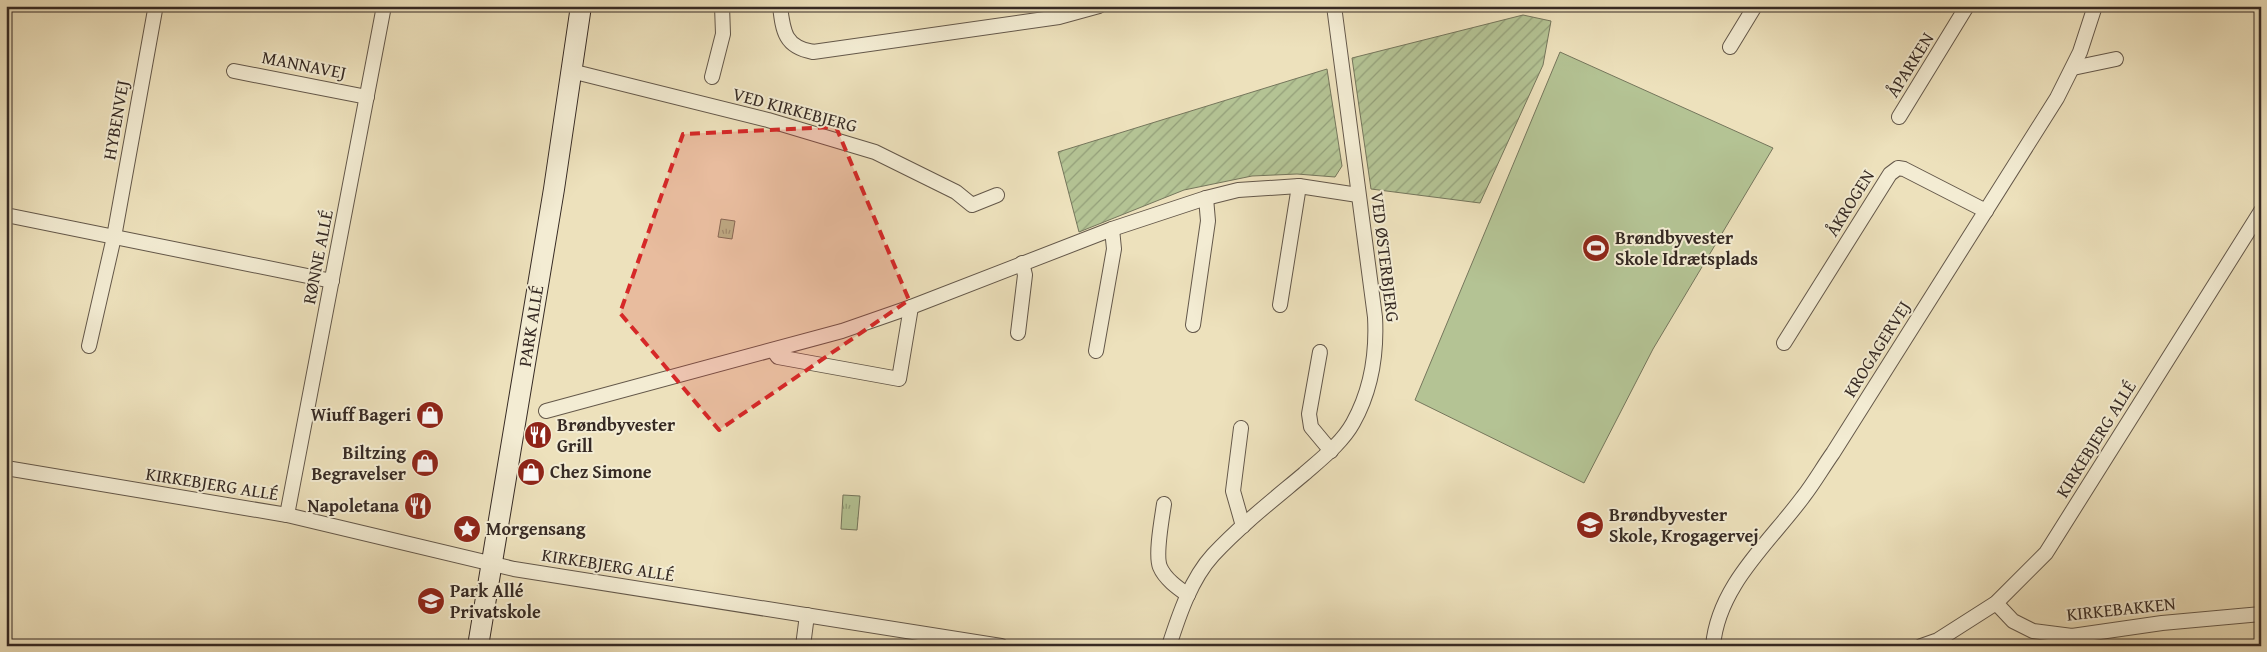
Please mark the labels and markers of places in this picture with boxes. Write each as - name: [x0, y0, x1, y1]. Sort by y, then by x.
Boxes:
- place label: Brøndbyvester Skole Idrætsplads: [1615, 224, 1758, 272]
- sports icon: Brøndbyvester Skole Idrætsplads: [1581, 233, 1611, 263]
- shop icon: Wiuff Bageri: [415, 400, 445, 430]
- place label: Wiuff Bageri: [311, 401, 411, 428]
- place label: Brøndbyvester Grill: [557, 411, 676, 459]
- restaurant icon: Brøndbyvester Grill: [523, 420, 553, 450]
- place label: Biltzing Begravelser: [311, 439, 407, 487]
- shop icon: Biltzing Begravelser: [410, 448, 440, 478]
- shop icon: Chez Simone: [516, 457, 546, 487]
- place label: Chez Simone: [550, 458, 652, 485]
- restaurant icon: Napoletana: [403, 491, 433, 521]
- place label: Napoletana: [308, 492, 400, 519]
- place label: Brøndbyvester Skole, Krogagervej: [1609, 501, 1759, 549]
- school or university icon: Brøndbyvester Skole, Krogagervej: [1575, 510, 1605, 540]
- place icon: Morgensang: [452, 514, 482, 544]
- place label: Morgensang: [486, 515, 586, 542]
- place label: Park Allé Privatskole: [450, 577, 541, 625]
- school or university icon: Park Allé Privatskole: [416, 586, 446, 616]

